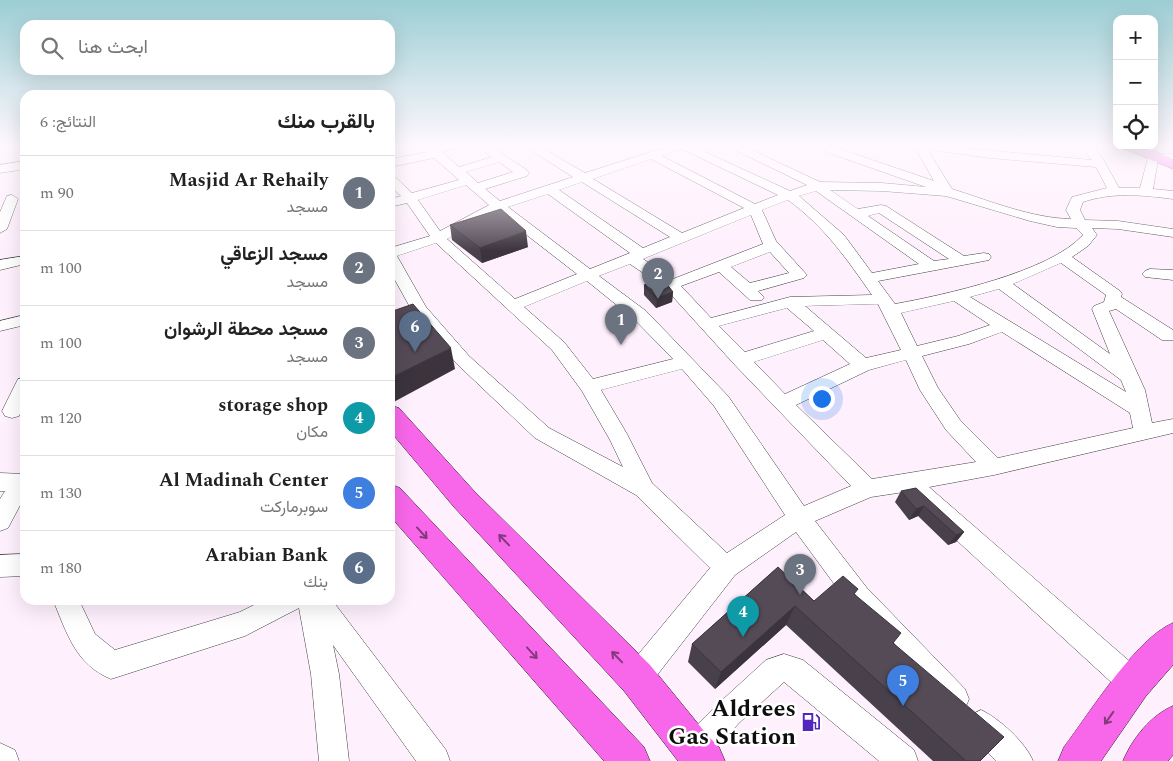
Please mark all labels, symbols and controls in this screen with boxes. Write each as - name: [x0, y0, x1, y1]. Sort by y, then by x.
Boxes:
- map controls: [1113, 15, 1158, 150]
- button: +: [1113, 15, 1158, 60]
- search box: [20, 20, 395, 75]
- text: ابحث هنا: [78, 33, 148, 62]
- icon: search: [38, 34, 66, 62]
- button: −: [1113, 60, 1158, 105]
- button: locate: [1113, 105, 1158, 150]
- text: بالقرب منك: [278, 106, 375, 138]
- text: النتائج: 6: [40, 110, 96, 134]
- text: Masjid Ar Rehaily: [169, 166, 328, 195]
- text: 90 m: [40, 181, 74, 205]
- text: 1: [355, 181, 364, 205]
- text: مسجد: [287, 195, 328, 219]
- text: مسجد الزعاقي: [220, 240, 328, 269]
- text: 100 m: [40, 256, 82, 280]
- text: 2: [355, 256, 364, 280]
- pin: 2: [642, 258, 674, 299]
- text: مسجد: [287, 270, 328, 294]
- pin: 1: [605, 304, 637, 345]
- pin: 6: [399, 311, 431, 352]
- text: مسجد محطة الرشوان: [164, 315, 328, 344]
- text: 100 m: [40, 331, 82, 355]
- text: 3: [355, 331, 364, 355]
- text: مسجد: [287, 345, 328, 369]
- your location: [809, 386, 835, 412]
- text: storage shop: [218, 391, 328, 420]
- text: 120 m: [40, 406, 82, 430]
- text: 4: [355, 406, 364, 430]
- text: مكان: [296, 420, 328, 444]
- text: Al Madinah Center: [159, 466, 328, 495]
- text: 130 m: [40, 481, 82, 505]
- text: 5: [355, 481, 364, 505]
- text: سوبرماركت: [260, 495, 328, 519]
- one-way arrow: [417, 526, 428, 539]
- one-way arrow: [498, 534, 510, 547]
- text: Arabian Bank: [205, 541, 328, 570]
- pin: 3: [784, 554, 816, 595]
- text: 180 m: [40, 556, 82, 580]
- text: 6: [355, 556, 364, 580]
- text: بنك: [303, 570, 328, 594]
- pin: 4: [727, 596, 759, 637]
- one-way arrow: [526, 647, 538, 659]
- one-way arrow: [611, 651, 623, 663]
- pin: 5: [887, 665, 919, 706]
- place label: Aldrees Gas Station: [668, 691, 796, 755]
- fuel station icon: Aldrees Gas Station: [800, 711, 822, 733]
- one-way arrow: [1104, 711, 1114, 725]

